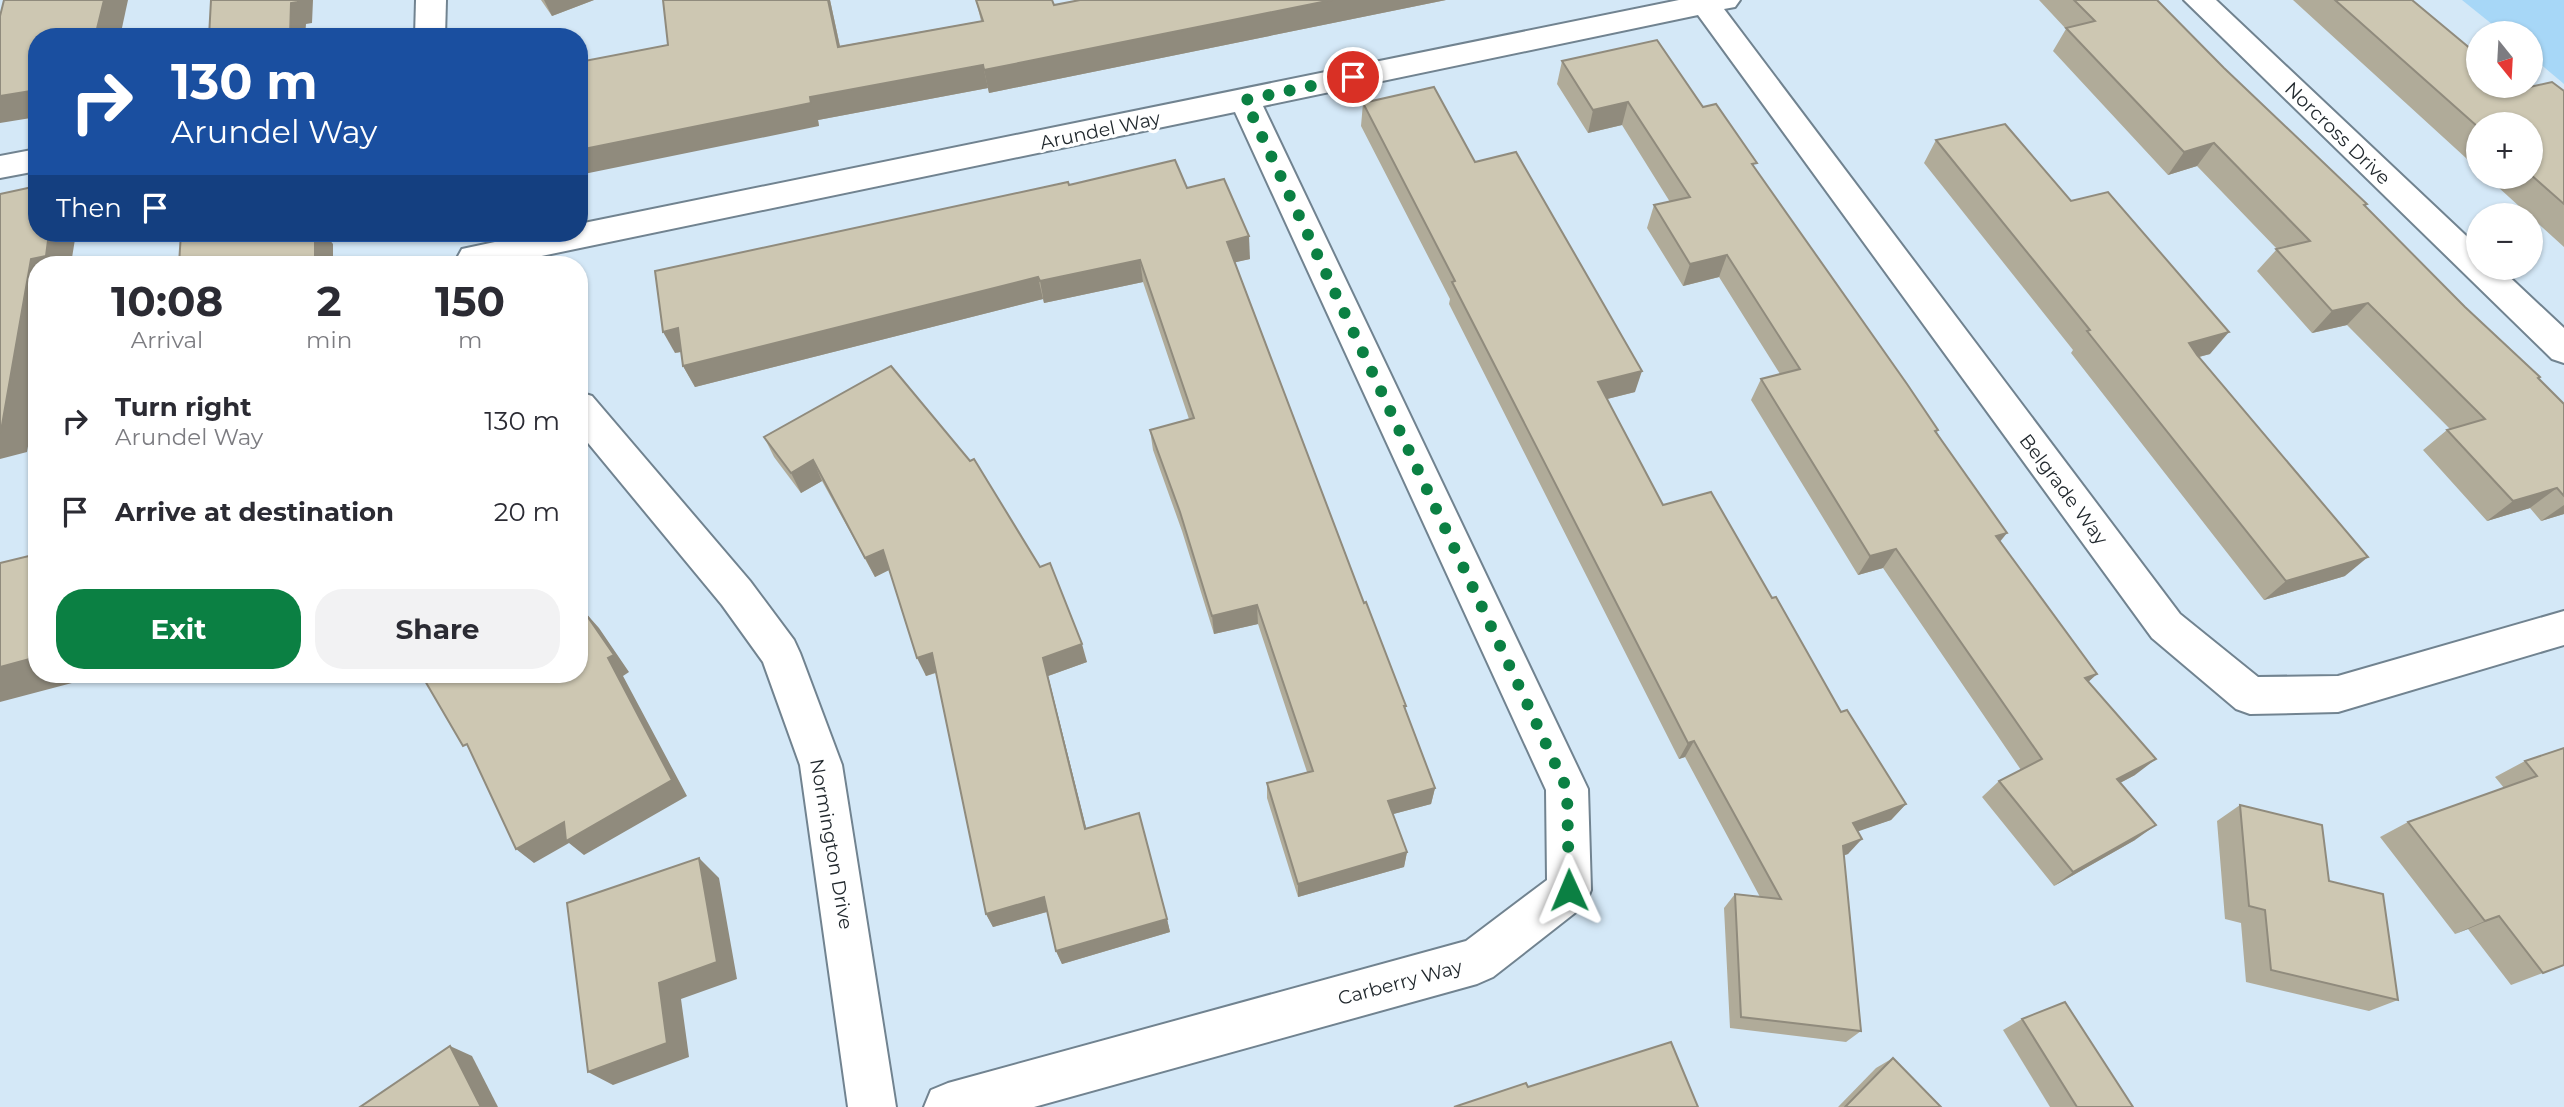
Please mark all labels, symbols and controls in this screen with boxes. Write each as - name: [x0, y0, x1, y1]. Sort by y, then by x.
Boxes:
- north arrow: [2466, 21, 2543, 98]
- map controls: [2466, 21, 2543, 280]
- pin: [1323, 47, 1383, 107]
- text: 130 m: [171, 52, 318, 111]
- icon: right: [56, 56, 147, 147]
- icon: arrive: [1334, 58, 1372, 96]
- street label: Norcross Drive: [2280, 77, 2395, 190]
- street label: Arundel Way: [1038, 106, 1163, 154]
- text: Arundel Way: [171, 112, 377, 151]
- button: +: [2466, 112, 2543, 189]
- icon: arrive: [136, 189, 174, 227]
- text: Then: [56, 192, 122, 224]
- button: −: [2466, 203, 2543, 280]
- text: 10:08: [111, 275, 223, 327]
- text: 2: [317, 275, 342, 327]
- text: 150: [435, 275, 505, 327]
- text: Arrival: [131, 326, 203, 354]
- text: min: [306, 326, 352, 354]
- text: m: [458, 326, 482, 354]
- text: Turn right: [115, 391, 251, 423]
- icon: right: [56, 402, 94, 440]
- text: 130 m: [484, 405, 560, 437]
- text: Arundel Way: [115, 423, 263, 451]
- street label: Belgrade Way: [2015, 429, 2113, 550]
- icon: arrive: [56, 493, 94, 531]
- text: Arrive at destination: [115, 496, 394, 528]
- text: 20 m: [494, 496, 560, 528]
- button: Exit: [56, 589, 301, 669]
- button: Share: [315, 589, 560, 669]
- street label: Normington Drive: [805, 757, 858, 931]
- position arrow: [1532, 853, 1606, 927]
- street label: Carberry Way: [1335, 955, 1466, 1010]

